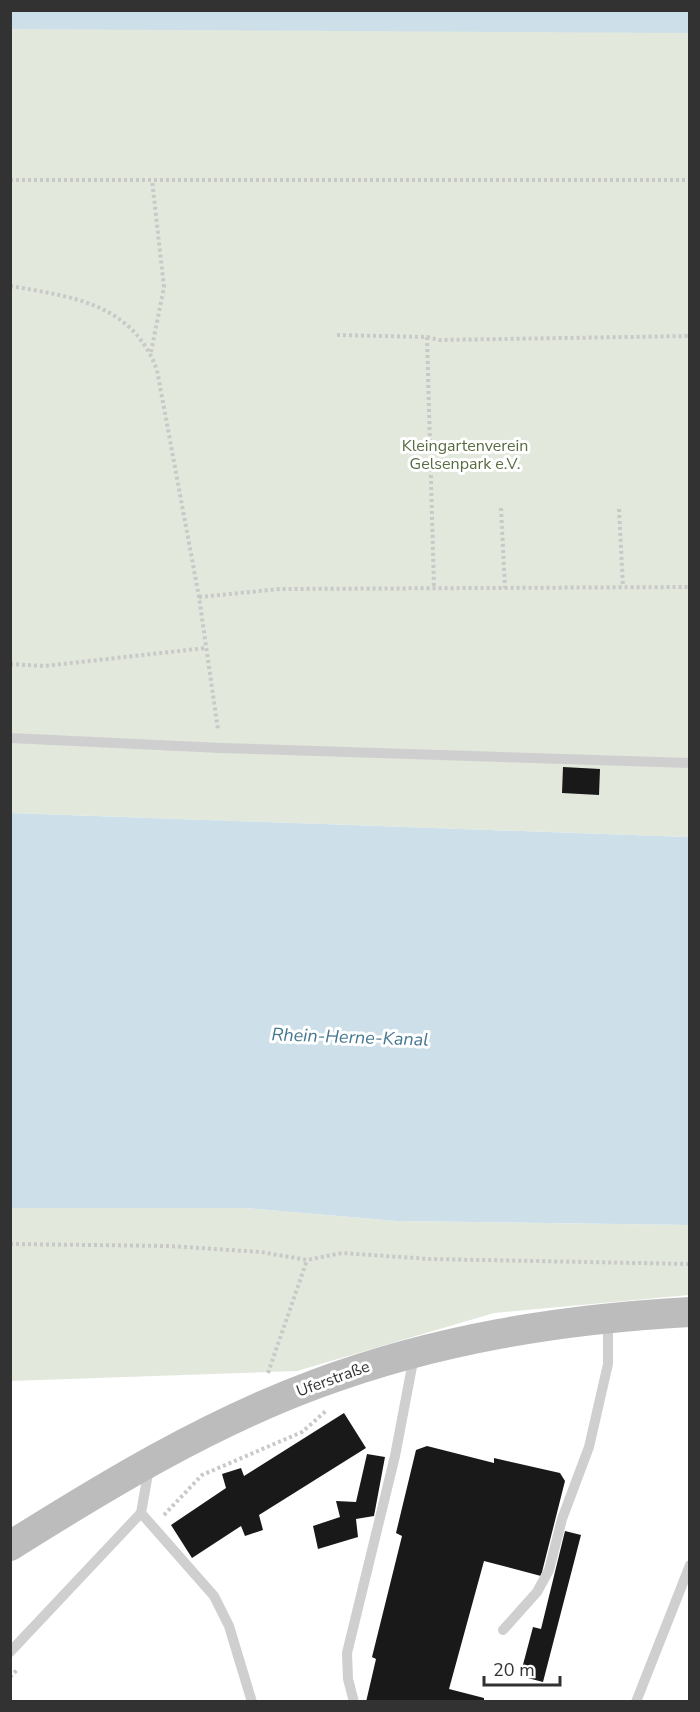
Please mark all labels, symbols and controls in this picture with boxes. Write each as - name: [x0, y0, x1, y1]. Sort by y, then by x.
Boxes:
- park label: Kleingartenverein Gelsenpark e.V.: [402, 435, 528, 475]
- water label: Rhein-Herne-Kanal: [271, 1022, 429, 1052]
- street label: Uferstraße: [293, 1356, 373, 1402]
- scale bar: [484, 1649, 560, 1687]
- text: 20 m: [493, 1658, 535, 1682]

